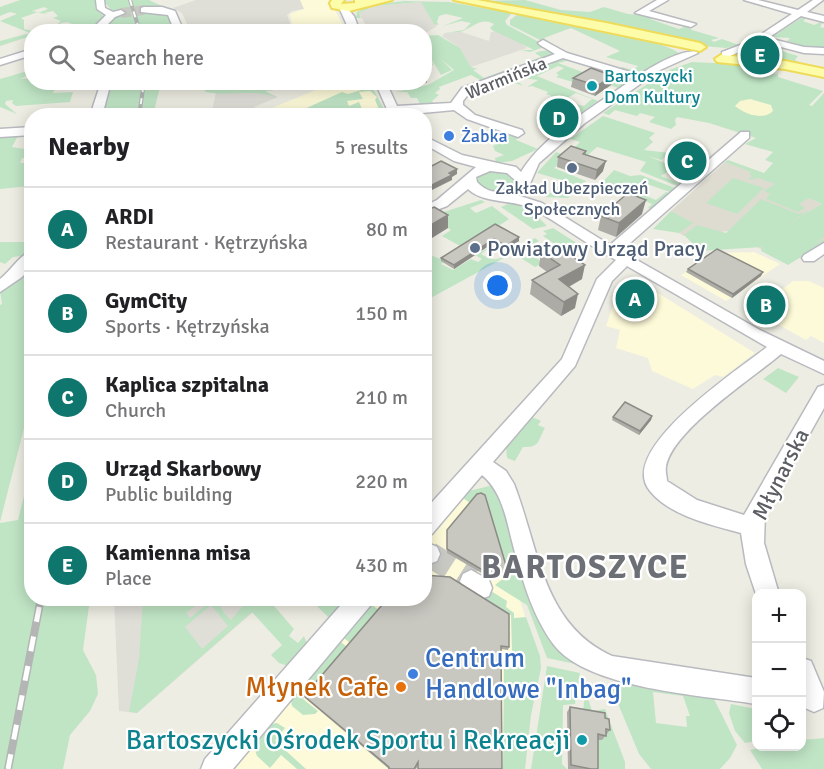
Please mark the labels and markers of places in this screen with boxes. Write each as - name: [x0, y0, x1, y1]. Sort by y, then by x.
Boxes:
- pin: E: [740, 32, 780, 78]
- place label: Bartoszycki Dom Kultury: [604, 65, 701, 108]
- marker: Bartoszycki Dom Kultury: [585, 79, 599, 93]
- pin: D: [540, 96, 578, 140]
- place label: Żabka: [461, 125, 508, 147]
- marker: Żabka: [442, 129, 456, 143]
- pin: C: [668, 138, 706, 184]
- marker: Zakład Ubezpieczeń Społecznych: [565, 161, 579, 175]
- place label: Zakład Ubezpieczeń Społecznych: [495, 177, 649, 220]
- place label: Powiatowy Urząd Pracy: [487, 235, 706, 262]
- marker: Powiatowy Urząd Pracy: [468, 241, 482, 255]
- pin: A: [616, 276, 654, 322]
- pin: B: [746, 282, 786, 328]
- place label: Centrum Handlowe "Inbag": [425, 642, 631, 706]
- marker: Centrum Handlowe "Inbag": [406, 667, 420, 681]
- place label: Młynek Cafe: [245, 671, 389, 704]
- marker: Młynek Cafe: [394, 680, 408, 694]
- place label: Bartoszycki Ośrodek Sportu i Rekreacji: [126, 724, 570, 757]
- marker: Bartoszycki Ośrodek Sportu i Rekreacji: [575, 733, 589, 747]

